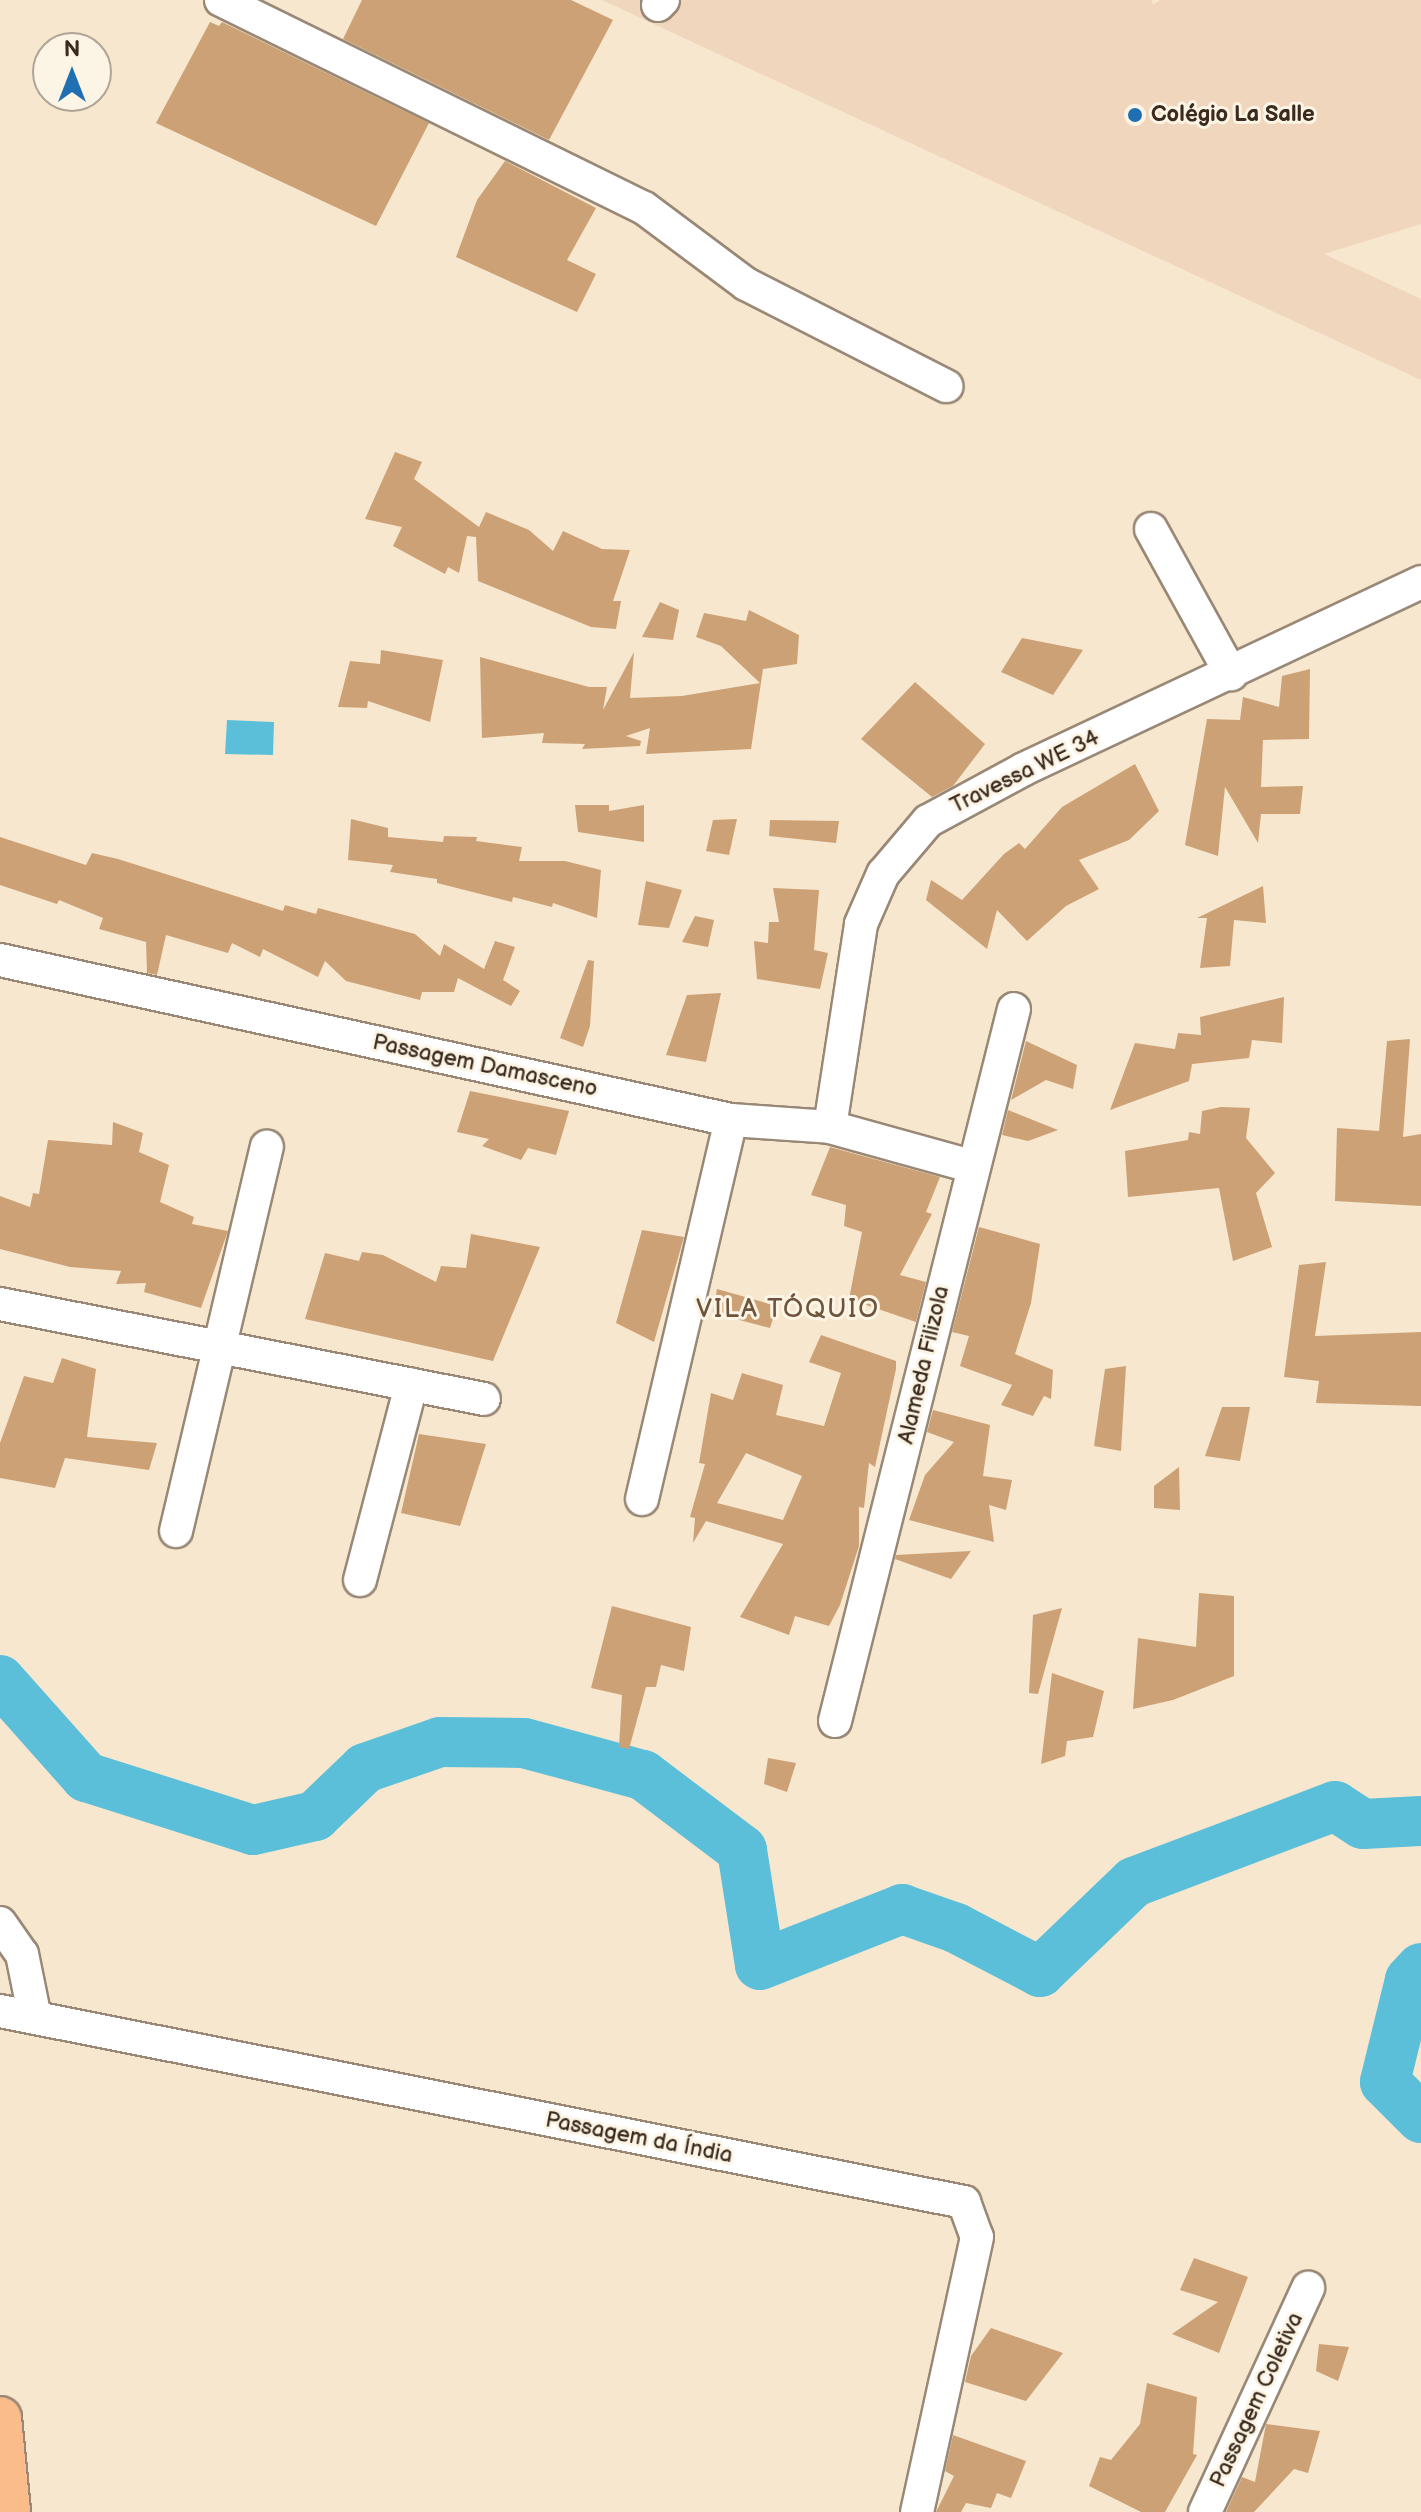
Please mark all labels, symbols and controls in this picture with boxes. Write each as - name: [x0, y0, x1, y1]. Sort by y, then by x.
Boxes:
- north arrow: [32, 32, 112, 112]
- text: N: [64, 36, 80, 63]
- place label: Colégio La Salle: [1151, 102, 1315, 128]
- marker: Colégio La Salle: [1126, 106, 1144, 124]
- street label: Travessa WE 34: [946, 724, 1104, 820]
- street label: Passagem Damasceno: [370, 1029, 600, 1103]
- street label: Alameda Filizola: [893, 1284, 955, 1446]
- district label: VILA TÓQUIO: [695, 1294, 881, 1326]
- street label: Passagem da Índia: [543, 2107, 735, 2169]
- street label: Passagem Coletiva: [1205, 2309, 1309, 2491]

